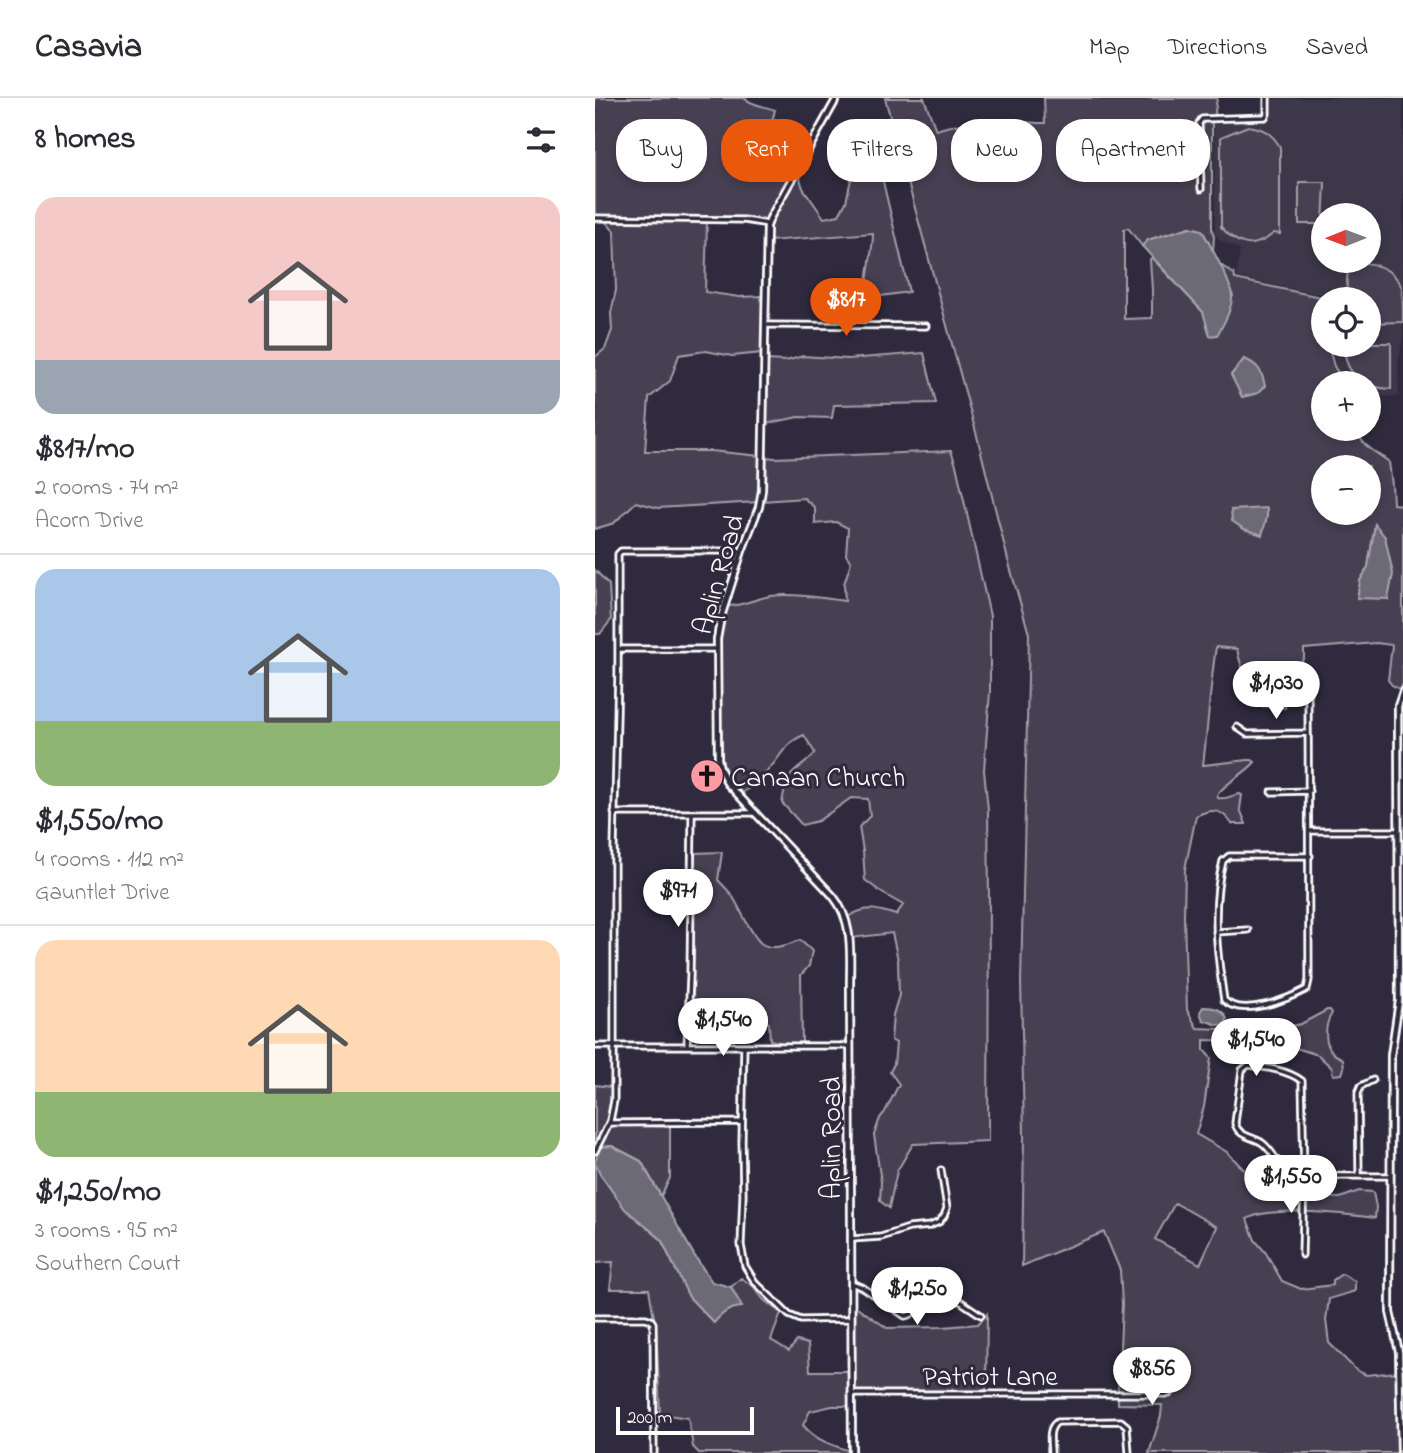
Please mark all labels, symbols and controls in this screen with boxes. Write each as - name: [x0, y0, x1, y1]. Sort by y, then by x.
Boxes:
- text: Casavia: [35, 24, 142, 72]
- text: Map: [1089, 31, 1130, 66]
- text: Directions: [1168, 31, 1267, 66]
- text: Saved: [1305, 31, 1368, 66]
- text: 8 homes: [35, 118, 136, 162]
- chip: Buy: [616, 119, 707, 182]
- chip: Rent: [721, 119, 813, 182]
- chip: Filters: [827, 119, 937, 182]
- chip: New: [951, 119, 1042, 182]
- chip: Apartment: [1056, 119, 1210, 182]
- icon: filters: [522, 121, 560, 159]
- north arrow: [1311, 203, 1381, 273]
- map controls: [1311, 203, 1381, 525]
- icon: home: [235, 243, 361, 369]
- pin: $817: [805, 278, 887, 338]
- text: $817: [826, 284, 866, 317]
- button: locate: [1311, 287, 1381, 357]
- button: +: [1311, 371, 1381, 441]
- text: $817/mo: [35, 428, 134, 472]
- button: −: [1311, 455, 1381, 525]
- text: 2 rooms · 74 m²: [35, 472, 179, 505]
- text: Acorn Drive: [35, 505, 144, 538]
- street label: Aplin Road: [684, 510, 757, 640]
- icon: home: [235, 615, 361, 741]
- pin: $1,030: [1219, 662, 1333, 721]
- text: $1,030: [1249, 667, 1303, 700]
- church icon: Canaan Church: [688, 757, 726, 795]
- place label: Canaan Church: [731, 759, 905, 800]
- text: $1,550/mo: [35, 800, 163, 844]
- text: 4 rooms · 112 m²: [35, 844, 184, 877]
- pin: $971: [637, 870, 719, 929]
- text: $971: [659, 875, 697, 908]
- text: Gauntlet Drive: [35, 877, 170, 910]
- icon: home: [235, 986, 361, 1112]
- pin: $1,540: [666, 998, 780, 1058]
- text: $1,540: [694, 1004, 752, 1037]
- pin: $1,540: [1199, 1018, 1313, 1078]
- text: $1,540: [1227, 1024, 1285, 1057]
- street label: Aplin Road: [813, 1076, 854, 1200]
- pin: $1,550: [1234, 1156, 1348, 1215]
- text: $1,550: [1260, 1161, 1322, 1194]
- text: $1,250/mo: [35, 1171, 161, 1215]
- text: 3 rooms · 95 m²: [35, 1215, 178, 1248]
- text: Southern Court: [35, 1248, 181, 1281]
- pin: $1,250: [860, 1268, 974, 1327]
- text: $1,250: [887, 1273, 947, 1306]
- pin: $856: [1111, 1348, 1193, 1407]
- text: $856: [1129, 1353, 1175, 1386]
- street label: Patriot Lane: [922, 1358, 1058, 1399]
- scale bar: [616, 1404, 754, 1436]
- text: 200 m: [627, 1405, 672, 1432]

